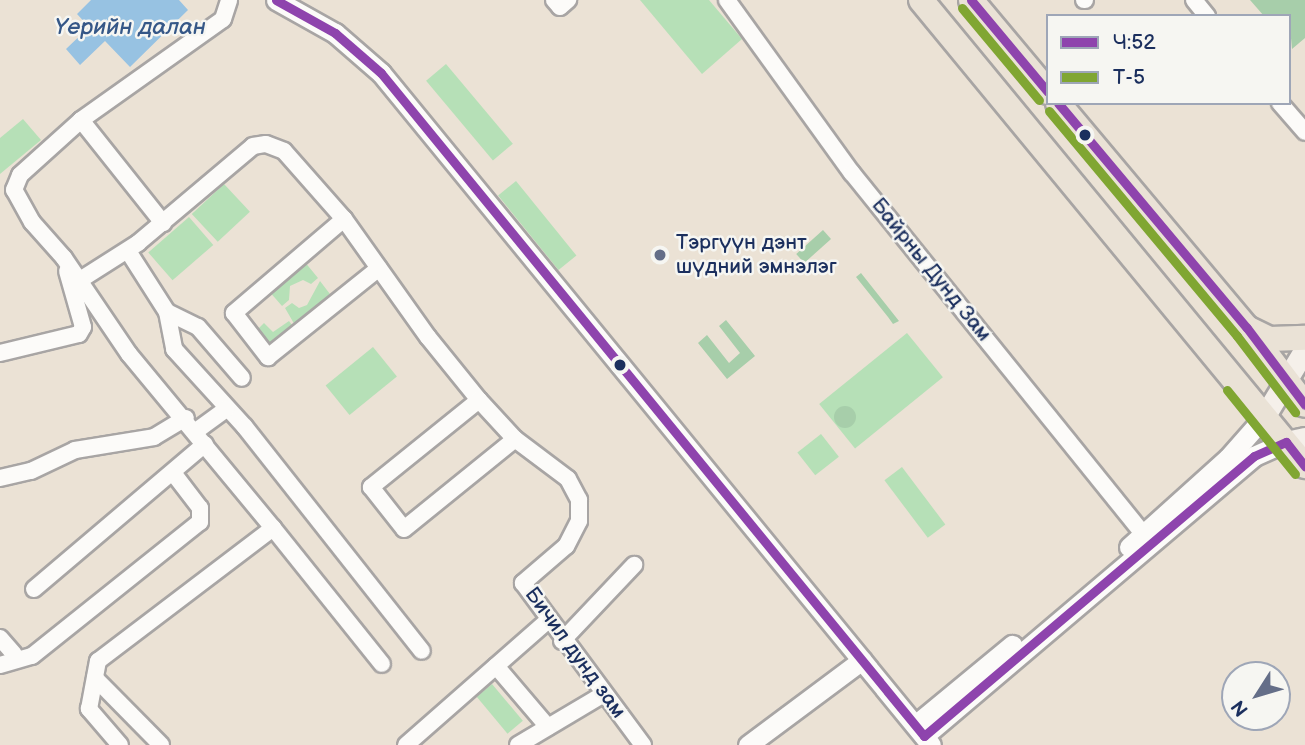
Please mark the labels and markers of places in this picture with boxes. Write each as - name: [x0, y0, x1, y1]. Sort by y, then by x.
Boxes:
- unlabelled marker: [1078, 128, 1092, 142]
- place label: Тэргүүн дэнт шүдний эмнэлэг: [676, 230, 837, 280]
- marker: Тэргүүн дэнт шүдний эмнэлэг: [650, 245, 670, 265]
- unlabelled marker: [613, 358, 627, 372]

